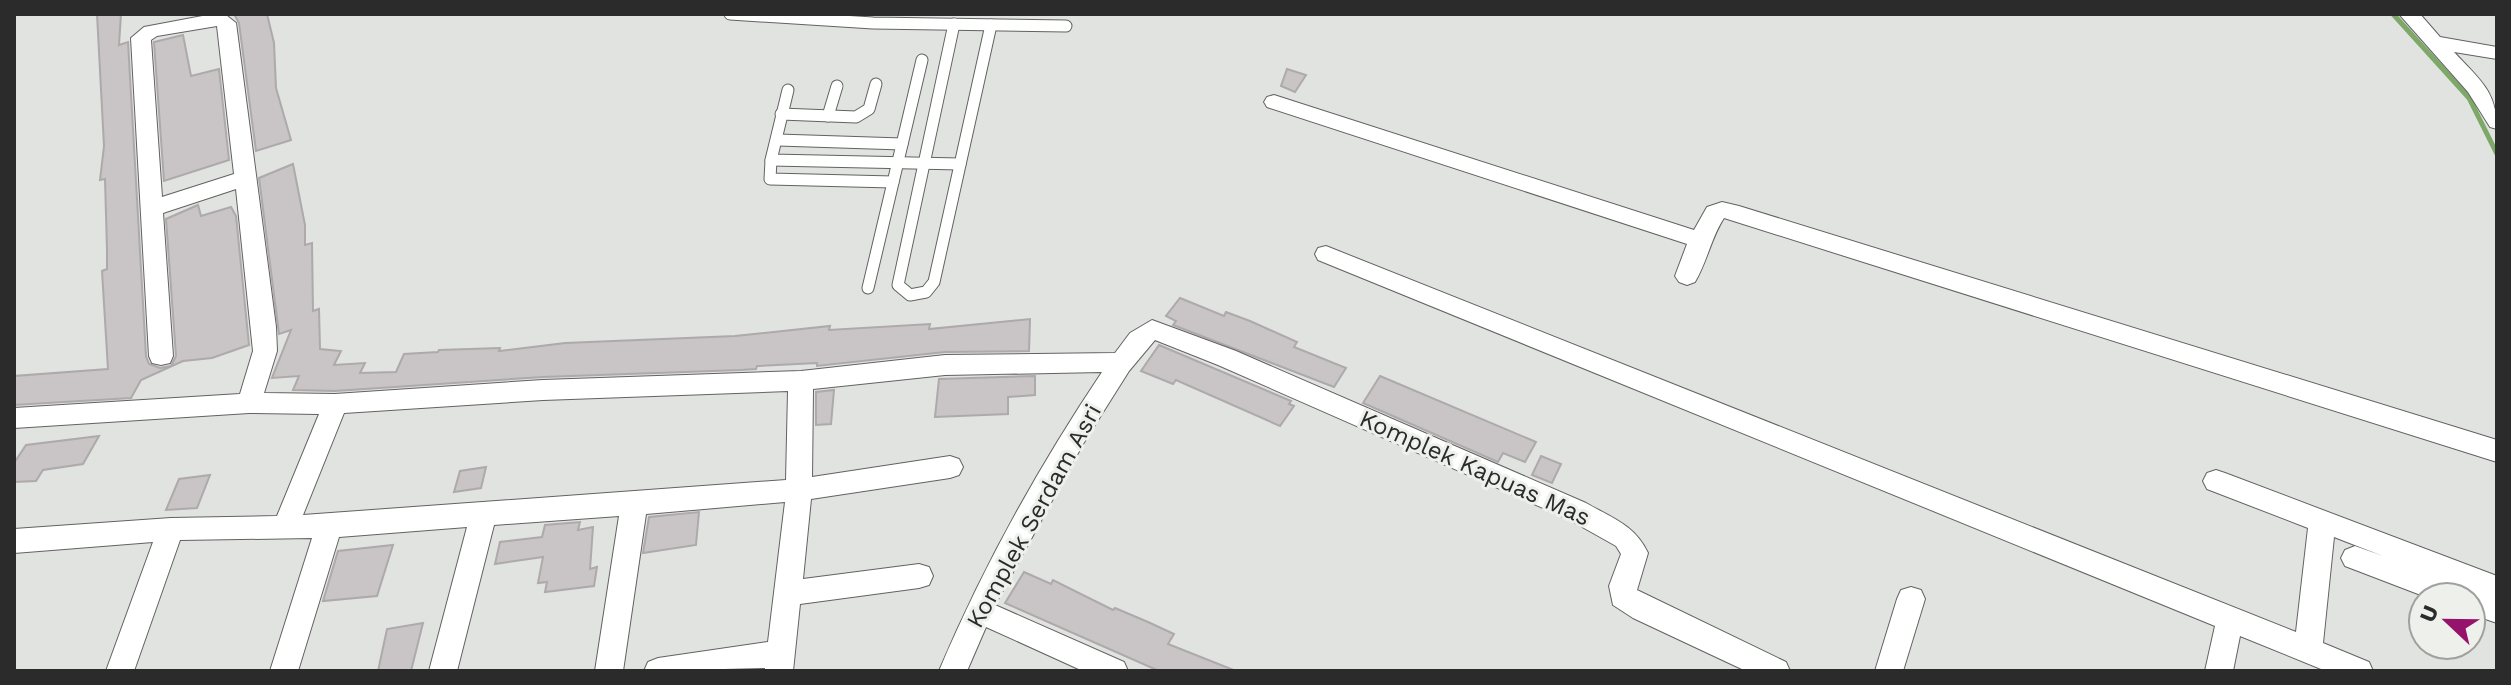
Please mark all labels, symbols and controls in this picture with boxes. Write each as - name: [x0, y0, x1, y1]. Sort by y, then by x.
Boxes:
- street label: Komplek Serdam Asri: [961, 399, 1107, 633]
- street label: Komplek Kapuas Mas: [1355, 404, 1595, 532]
- north arrow: [2407, 581, 2487, 661]
- text: U: [2414, 602, 2443, 626]

